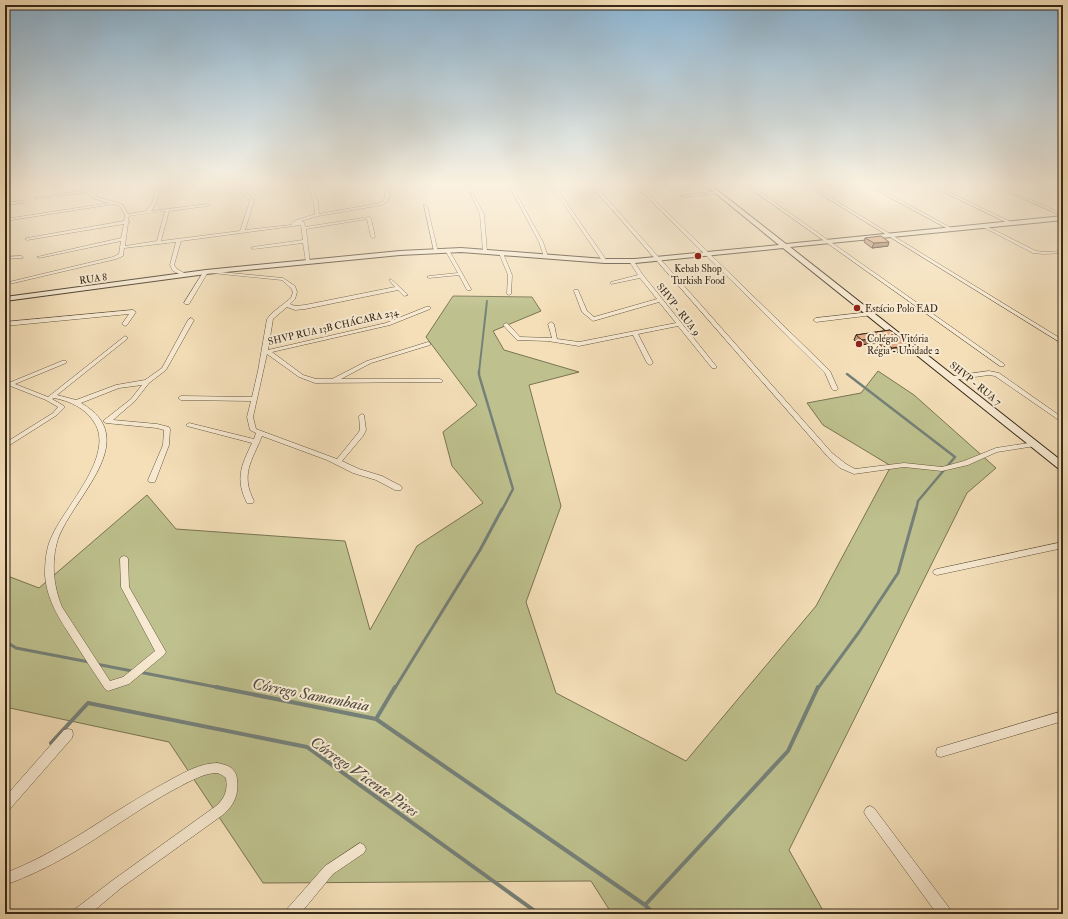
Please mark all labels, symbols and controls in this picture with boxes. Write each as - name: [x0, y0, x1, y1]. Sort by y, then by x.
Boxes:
- marker: Kebab Shop Turkish Food: [693, 251, 703, 261]
- place label: Kebab Shop Turkish Food: [671, 263, 725, 287]
- street label: RUA 8: [78, 271, 108, 287]
- street label: SHVP - RUA 9: [654, 281, 703, 338]
- marker: Estácio Polo EAD: [852, 303, 862, 313]
- place label: Estácio Polo EAD: [865, 303, 938, 315]
- street label: SHVP RUA 13B CHÁCARA 234: [266, 304, 400, 348]
- place label: Colégio Vitória Régia - Unidade 2: [867, 333, 940, 357]
- marker: Colégio Vitória Régia - Unidade 2: [854, 339, 864, 349]
- street label: SHVP - RUA 7: [947, 359, 1004, 409]
- water label: Córrego Samambaia: [250, 674, 371, 716]
- water label: Córrego Vicente Pires: [306, 732, 423, 822]

